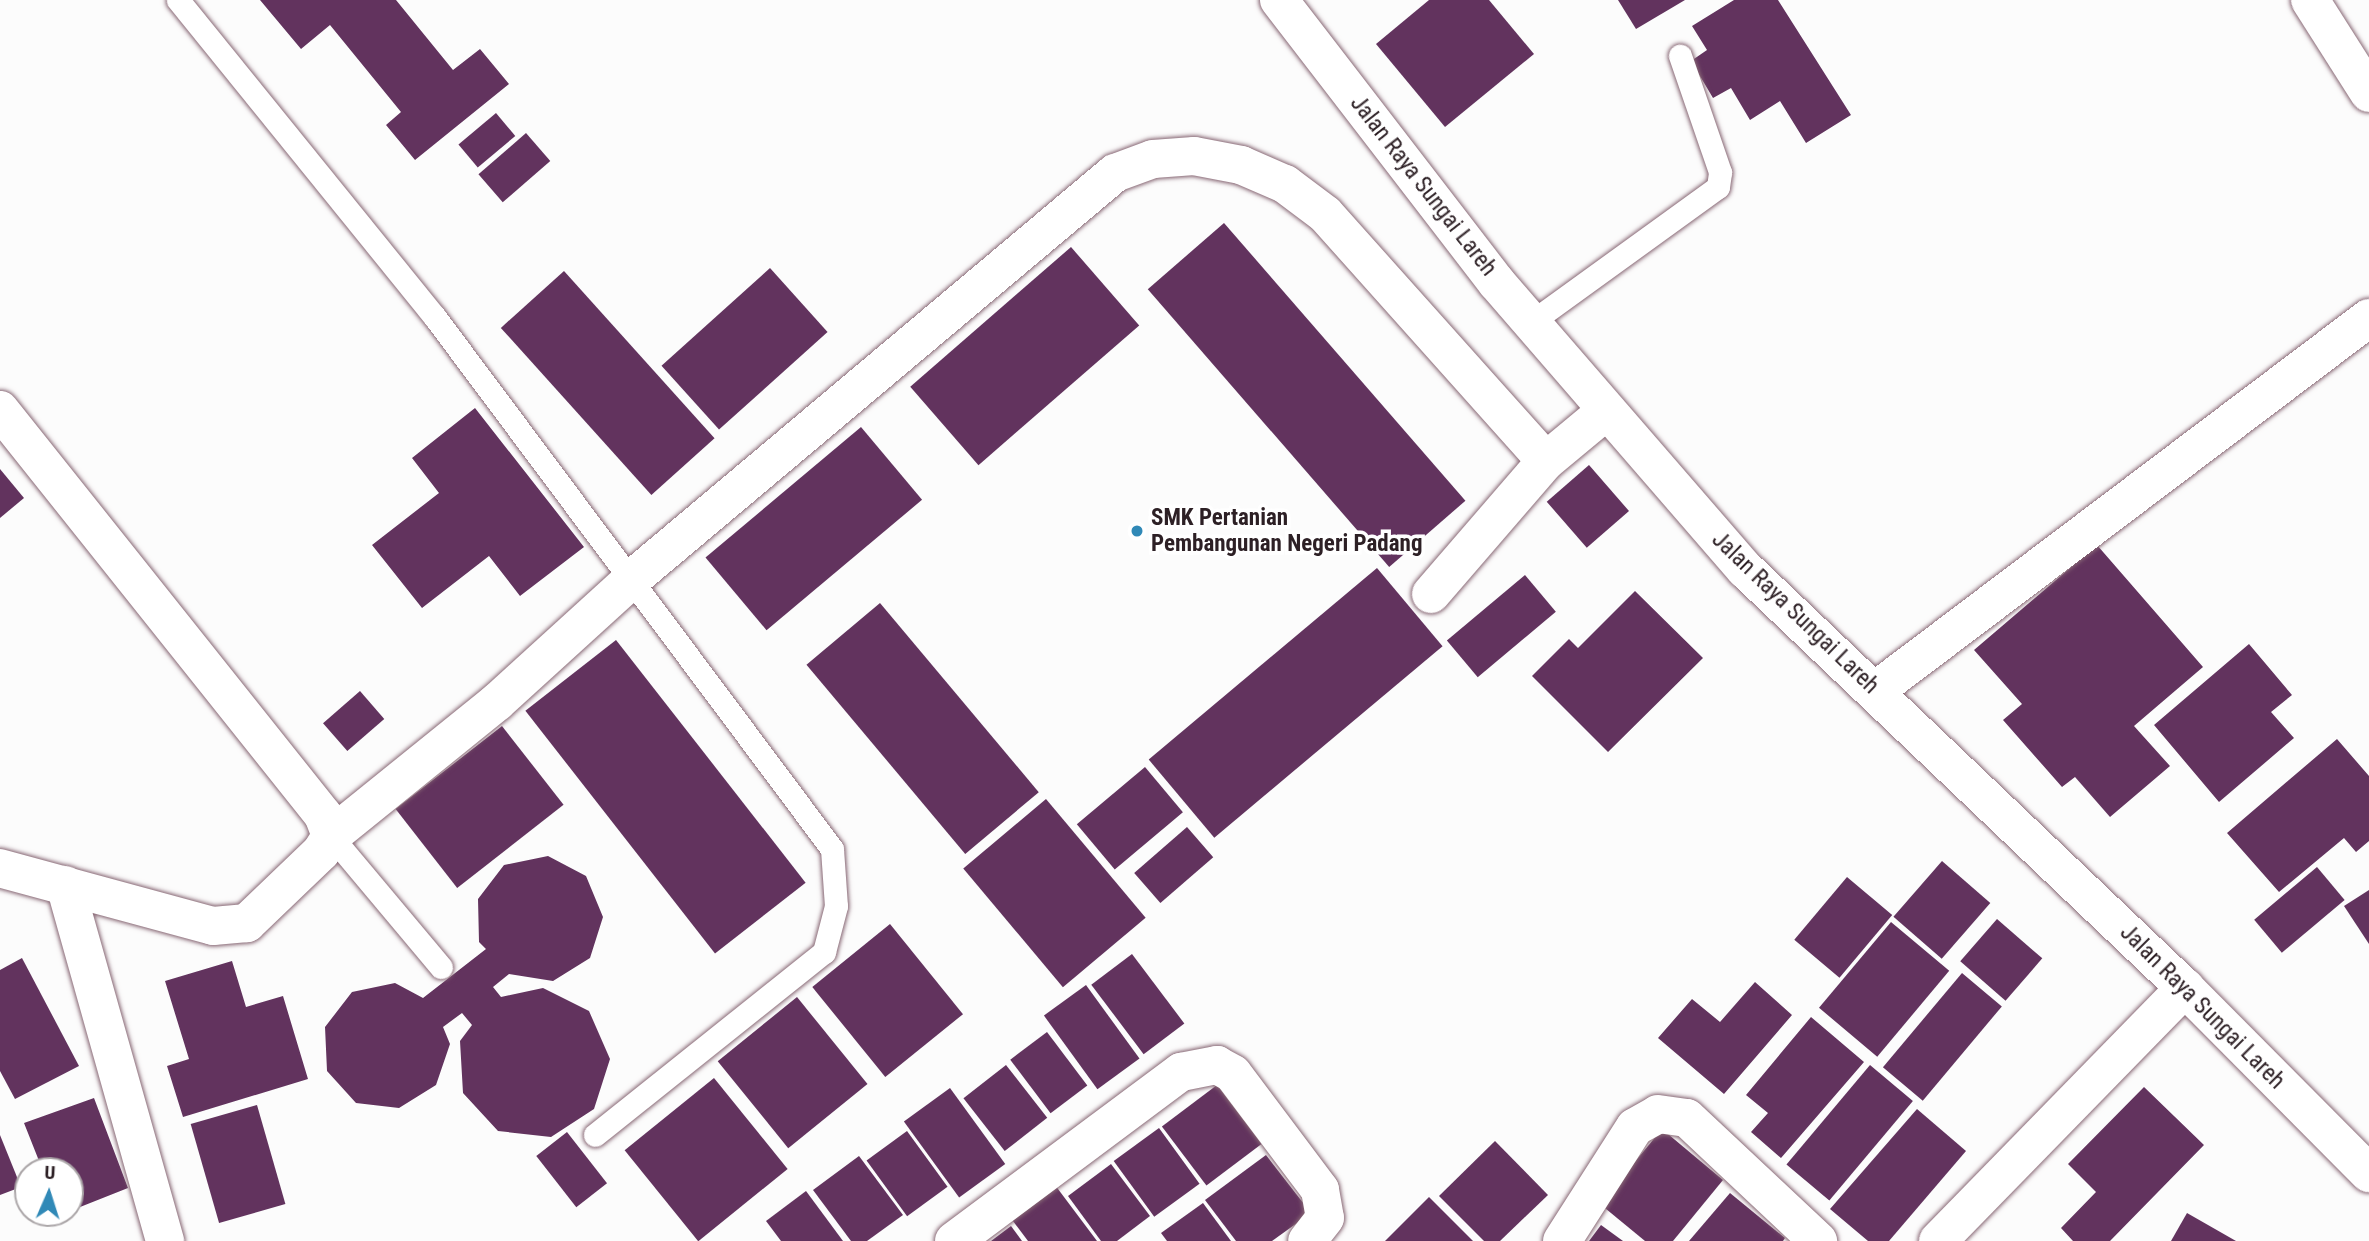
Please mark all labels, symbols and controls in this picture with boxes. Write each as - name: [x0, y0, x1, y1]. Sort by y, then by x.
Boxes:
- street label: Jalan Raya Sungai Lareh: [1344, 90, 1502, 282]
- place label: SMK Pertanian Pembangunan Negeri Padang: [1151, 504, 1423, 558]
- marker: SMK Pertanian Pembangunan Negeri Padang: [1129, 523, 1145, 539]
- street label: Jalan Raya Sungai Lareh: [1706, 526, 1884, 700]
- street label: Jalan Raya Sungai Lareh: [2114, 919, 2290, 1095]
- north arrow: [14, 1157, 84, 1227]
- text: U: [44, 1161, 56, 1184]

